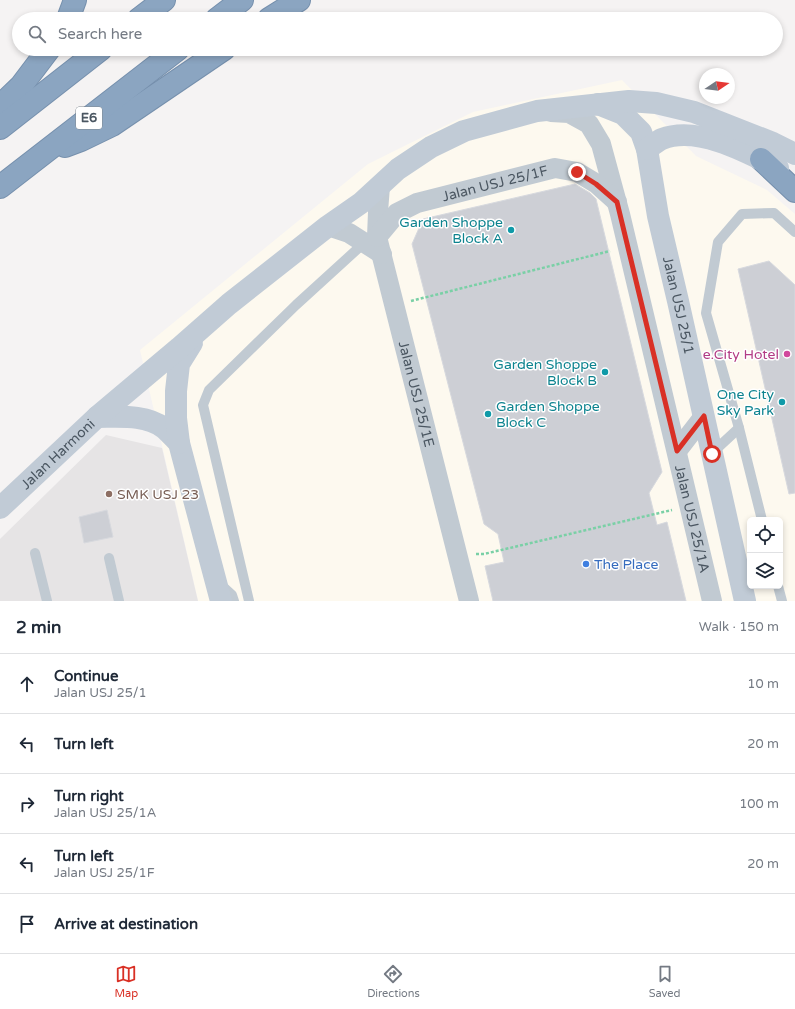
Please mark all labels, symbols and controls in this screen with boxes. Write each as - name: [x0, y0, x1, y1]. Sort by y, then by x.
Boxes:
- search box: [12, 12, 783, 56]
- icon: search: [26, 23, 48, 45]
- text: Search here: [58, 25, 142, 43]
- north arrow: [699, 68, 735, 104]
- road number: E6: [76, 107, 102, 129]
- street label: Jalan USJ 25/1F: [440, 162, 550, 205]
- route end: [568, 163, 586, 181]
- place label: Garden Shoppe Block A: [399, 214, 503, 247]
- marker: Garden Shoppe Block A: [506, 225, 516, 235]
- street label: Jalan USJ 25/1: [659, 255, 698, 356]
- street label: Jalan USJ 25/1E: [395, 339, 438, 449]
- place label: e.City Hotel: [703, 346, 779, 363]
- marker: e.City Hotel: [782, 349, 792, 359]
- place label: Garden Shoppe Block B: [493, 356, 597, 389]
- marker: Garden Shoppe Block B: [600, 367, 610, 377]
- place label: One City Sky Park: [717, 386, 774, 419]
- marker: One City Sky Park: [777, 397, 787, 407]
- place label: Garden Shoppe Block C: [496, 398, 600, 431]
- marker: Garden Shoppe Block C: [483, 409, 493, 419]
- street label: Jalan Harmoni: [17, 415, 98, 493]
- route start: [703, 445, 721, 463]
- street label: Jalan USJ 25/1A: [671, 463, 713, 574]
- place label: SMK USJ 23: [117, 486, 199, 503]
- marker: SMK USJ 23: [104, 489, 114, 499]
- map controls: [747, 517, 783, 589]
- button: locate: [747, 517, 783, 553]
- button: layers: [747, 553, 783, 589]
- place label: The Place: [594, 556, 659, 573]
- marker: The Place: [581, 559, 591, 569]
- text: 2 min: [16, 617, 61, 638]
- text: Walk · 150 m: [699, 619, 779, 635]
- text: Continue: [54, 667, 118, 685]
- icon: ahead: [16, 673, 38, 695]
- text: 10 m: [747, 676, 779, 692]
- text: Jalan USJ 25/1: [54, 685, 147, 701]
- icon: left: [16, 733, 38, 755]
- text: Turn left: [54, 735, 114, 753]
- text: 20 m: [747, 736, 779, 752]
- text: Turn right: [54, 787, 124, 805]
- icon: right: [16, 793, 38, 815]
- text: 100 m: [739, 796, 779, 812]
- text: Jalan USJ 25/1A: [54, 805, 156, 821]
- text: Turn left: [54, 847, 114, 865]
- icon: left: [16, 853, 38, 875]
- text: 20 m: [747, 856, 779, 872]
- text: Jalan USJ 25/1F: [54, 865, 155, 881]
- icon: arrive: [16, 913, 38, 935]
- text: Arrive at destination: [54, 915, 198, 933]
- tab: Map: [114, 963, 138, 1000]
- tab: Directions: [367, 963, 420, 1000]
- tab: Saved: [649, 963, 681, 1000]

